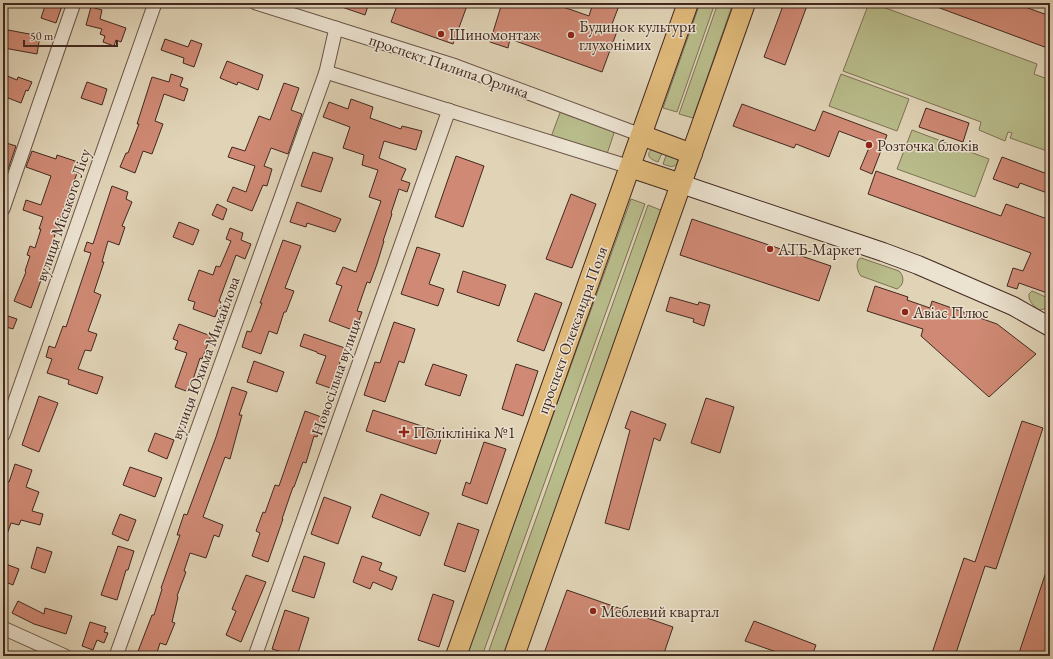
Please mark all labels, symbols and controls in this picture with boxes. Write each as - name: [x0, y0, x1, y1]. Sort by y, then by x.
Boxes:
- place label: Будинок культури глухонімих: [579, 16, 696, 55]
- scale bar: [24, 22, 117, 48]
- place label: Шиномонтаж: [449, 24, 540, 45]
- text: 50 m: [30, 28, 54, 44]
- street label: проспект Пилипа Орлика: [366, 29, 532, 103]
- marker: Шиномонтаж: [436, 29, 446, 39]
- marker: Будинок культури глухонімих: [566, 30, 576, 40]
- place label: Розточка блоків: [877, 135, 979, 156]
- marker: Розточка блоків: [864, 140, 874, 150]
- street label: вулиця Міського Лісу: [30, 145, 96, 284]
- place label: АТБ-Маркет: [777, 239, 861, 260]
- street label: проспект Олександра Поля: [532, 243, 612, 417]
- marker: АТБ-Маркет: [765, 244, 775, 254]
- street label: вулиця Юхима Михайлова: [166, 273, 245, 443]
- place label: Авіас Плюс: [912, 302, 989, 323]
- marker: Авіас Плюс: [900, 307, 910, 317]
- street label: Новосільна вулиця: [306, 316, 366, 438]
- place label: Поліклініка №1: [413, 422, 515, 443]
- marker: Поліклініка №1: [398, 426, 410, 438]
- place label: Меблевий квартал: [601, 601, 719, 622]
- marker: Меблевий квартал: [588, 606, 598, 616]

